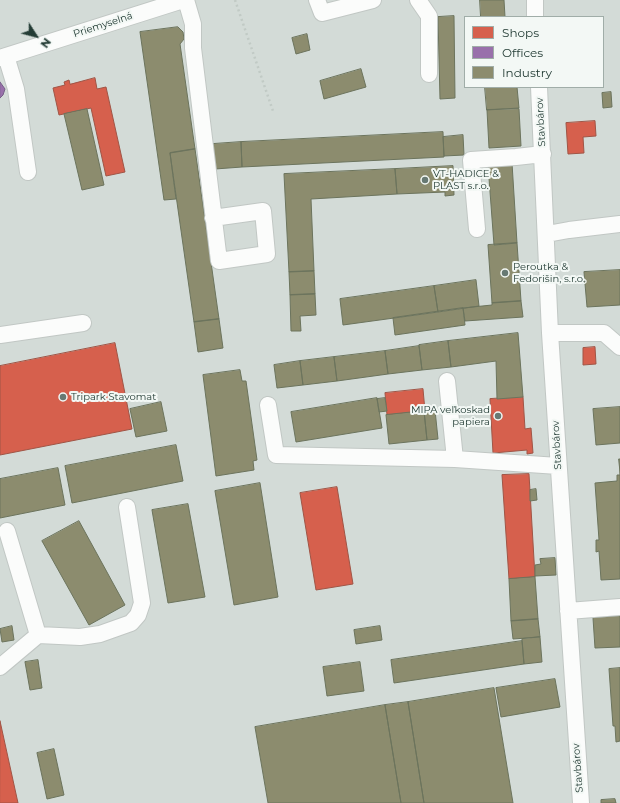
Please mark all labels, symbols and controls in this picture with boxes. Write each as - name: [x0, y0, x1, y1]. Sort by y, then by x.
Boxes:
- street label: Priemyselná: [72, 10, 134, 40]
- north arrow: [16, 16, 56, 56]
- legend: [464, 16, 604, 88]
- text: Shops: [502, 25, 539, 40]
- text: N: [37, 35, 54, 51]
- text: Offices: [502, 45, 543, 60]
- text: Industry: [502, 65, 552, 80]
- street label: Stavbárov: [534, 97, 548, 147]
- place label: VT-HADICE & PLAST s.r.o.: [433, 168, 499, 192]
- marker: VT-HADICE & PLAST s.r.o.: [420, 175, 430, 185]
- place label: Peroutka & Fedorišin, s.r.o.: [513, 261, 585, 284]
- marker: Peroutka & Fedorišin, s.r.o.: [500, 268, 510, 278]
- place label: Tripark Stavomat: [71, 391, 156, 403]
- marker: Tripark Stavomat: [58, 392, 68, 402]
- place label: MIPA veľkoskad papiera: [411, 404, 490, 428]
- marker: MIPA veľkoskad papiera: [493, 411, 503, 421]
- street label: Stavbárov: [550, 420, 564, 470]
- street label: Stavbárov: [570, 743, 586, 793]

